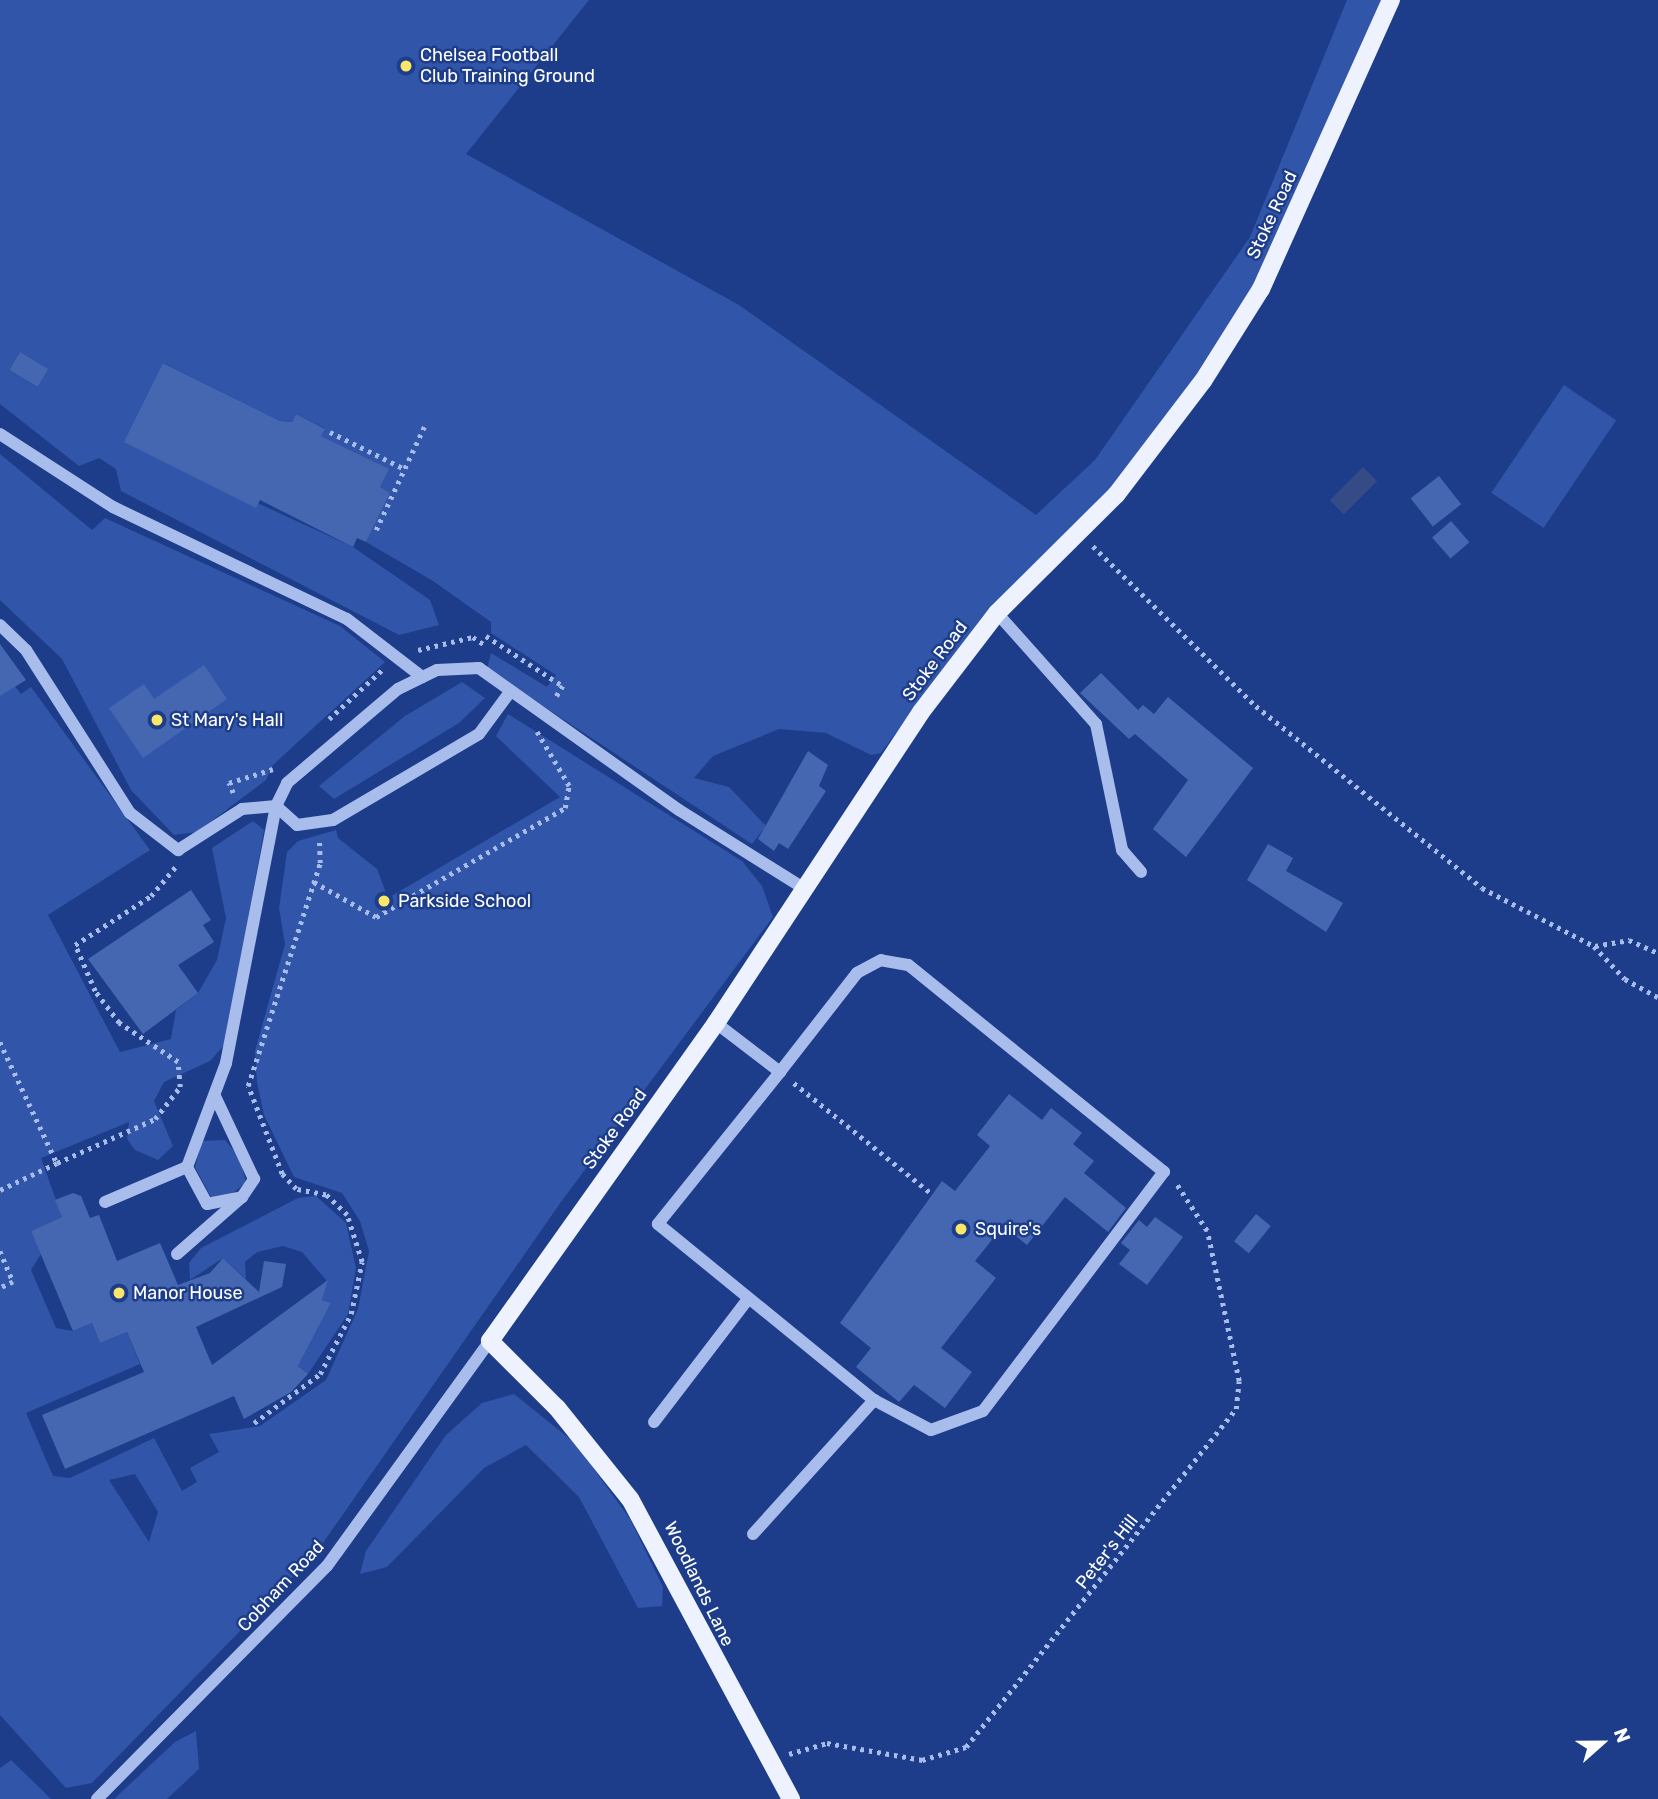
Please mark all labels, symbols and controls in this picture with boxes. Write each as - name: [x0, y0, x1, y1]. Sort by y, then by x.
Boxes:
- place label: Chelsea Football Club Training Ground: [420, 45, 595, 88]
- marker: Chelsea Football Club Training Ground: [398, 58, 414, 74]
- street label: Stoke Road: [1242, 168, 1302, 262]
- street label: Stoke Road: [898, 617, 972, 705]
- place label: St Mary's Hall: [171, 709, 283, 731]
- marker: St Mary's Hall: [149, 712, 165, 728]
- place label: Parkside School: [398, 890, 531, 912]
- marker: Parkside School: [376, 893, 392, 909]
- street label: Stoke Road: [578, 1084, 652, 1174]
- place label: Squire's: [975, 1218, 1041, 1240]
- marker: Squire's: [953, 1221, 969, 1237]
- place label: Manor House: [133, 1282, 243, 1304]
- marker: Manor House: [111, 1285, 127, 1301]
- street label: Peter's Hill: [1071, 1510, 1143, 1594]
- street label: Woodlands Lane: [659, 1518, 739, 1650]
- street label: Cobham Road: [233, 1536, 329, 1636]
- north arrow: [1567, 1708, 1637, 1778]
- text: N: [1609, 1725, 1635, 1746]

